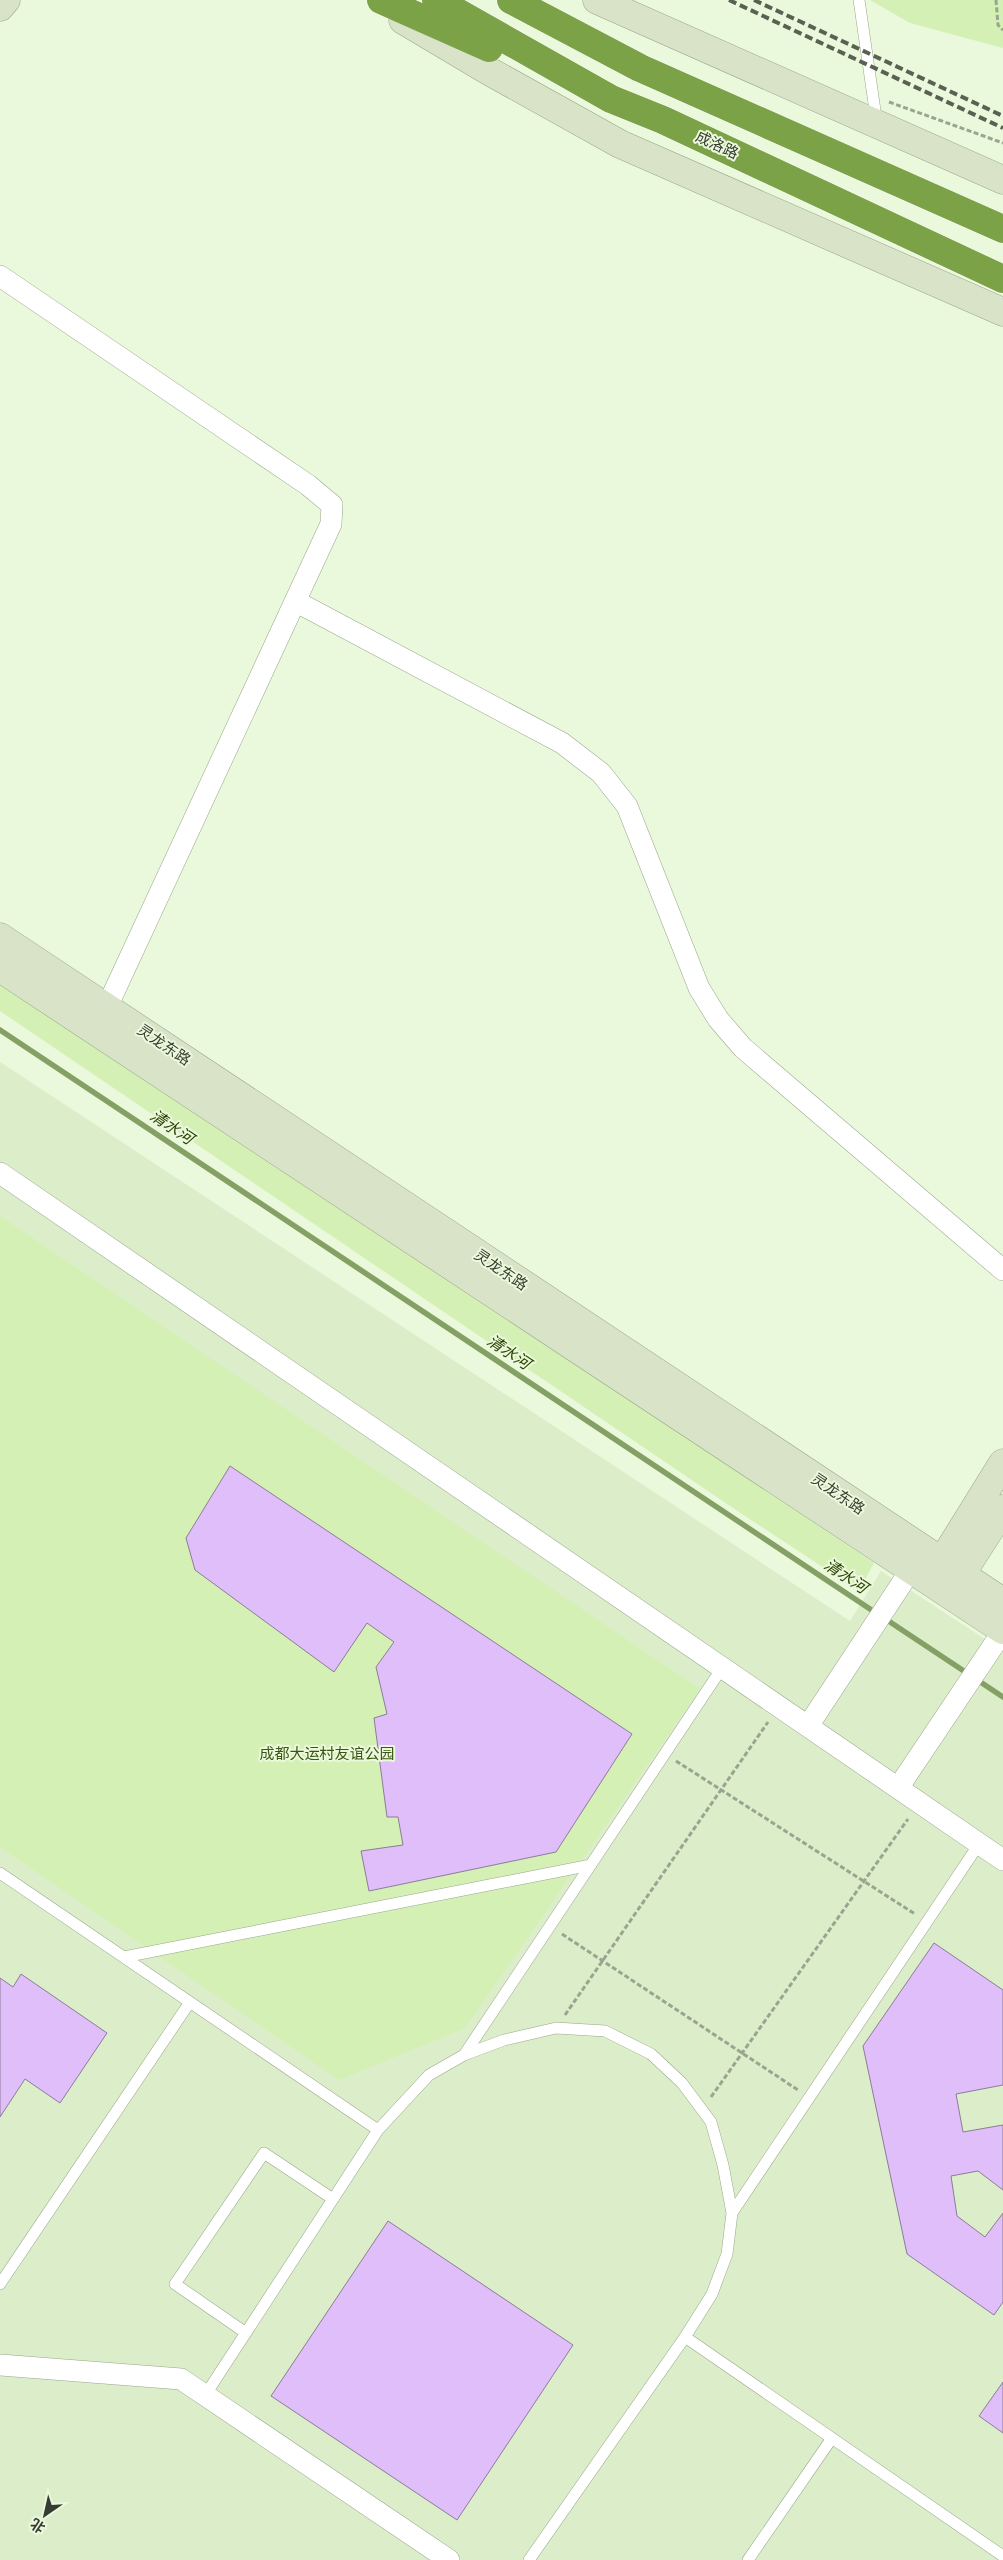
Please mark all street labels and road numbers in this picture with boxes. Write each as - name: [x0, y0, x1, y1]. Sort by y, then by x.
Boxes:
- street label: 成洛路: [693, 127, 741, 163]
- street label: 灵龙东路: [134, 1021, 194, 1069]
- street label: 灵龙东路: [471, 1246, 531, 1294]
- street label: 灵龙东路: [808, 1470, 868, 1518]

